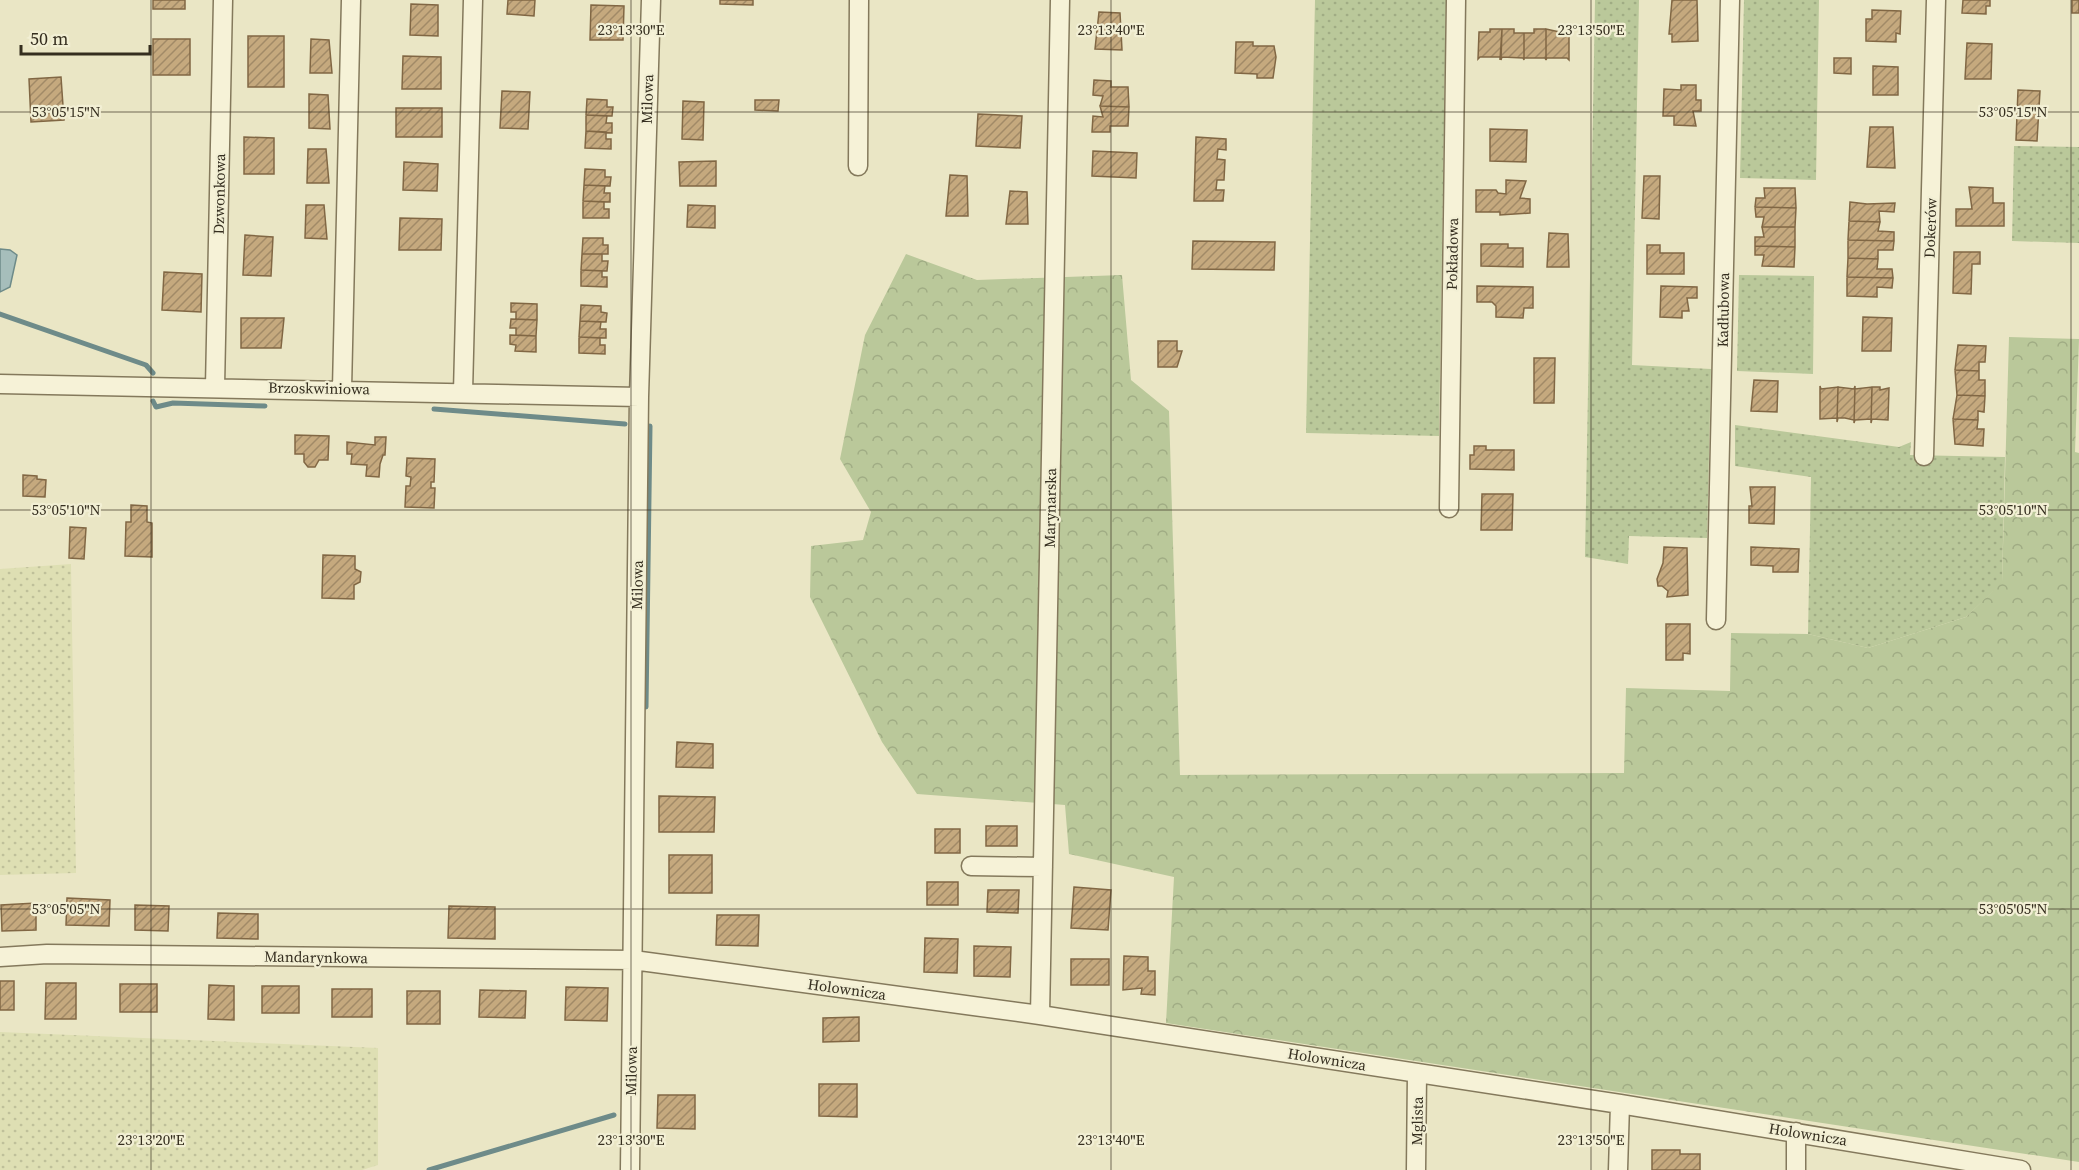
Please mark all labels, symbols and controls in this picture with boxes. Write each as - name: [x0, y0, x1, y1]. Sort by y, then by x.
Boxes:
- scale bar: [21, 18, 150, 56]
- text: 23°13'30"E: [597, 19, 665, 40]
- text: 23°13'40"E: [1077, 19, 1145, 40]
- text: 23°13'50"E: [1557, 19, 1625, 40]
- text: 50 m: [30, 26, 68, 51]
- street label: Milowa: [636, 74, 658, 124]
- text: 53°05'15"N: [31, 101, 101, 122]
- text: 53°05'15"N: [1978, 101, 2048, 122]
- street label: Dzwonkowa: [208, 153, 230, 235]
- street label: Dokerów: [1918, 197, 1942, 258]
- street label: Pokładowa: [1441, 217, 1463, 290]
- street label: Kadłubowa: [1712, 272, 1734, 348]
- street label: Brzoskwiniowa: [268, 377, 371, 399]
- street label: Marynarska: [1039, 467, 1061, 548]
- text: 53°05'10"N: [31, 499, 101, 520]
- text: 53°05'10"N: [1978, 499, 2048, 520]
- street label: Milowa: [626, 560, 648, 610]
- text: 53°05'05"N: [31, 898, 101, 919]
- text: 53°05'05"N: [1978, 898, 2048, 919]
- street label: Mandarynkowa: [264, 946, 369, 968]
- street label: Holownicza: [806, 973, 888, 1005]
- street label: Holownicza: [1286, 1042, 1368, 1076]
- street label: Milowa: [620, 1046, 642, 1096]
- street label: Mglista: [1406, 1096, 1428, 1146]
- street label: Holownicza: [1767, 1117, 1849, 1151]
- text: 23°13'20"E: [117, 1129, 185, 1150]
- text: 23°13'30"E: [597, 1129, 665, 1150]
- text: 23°13'40"E: [1077, 1129, 1145, 1150]
- text: 23°13'50"E: [1557, 1129, 1625, 1150]

